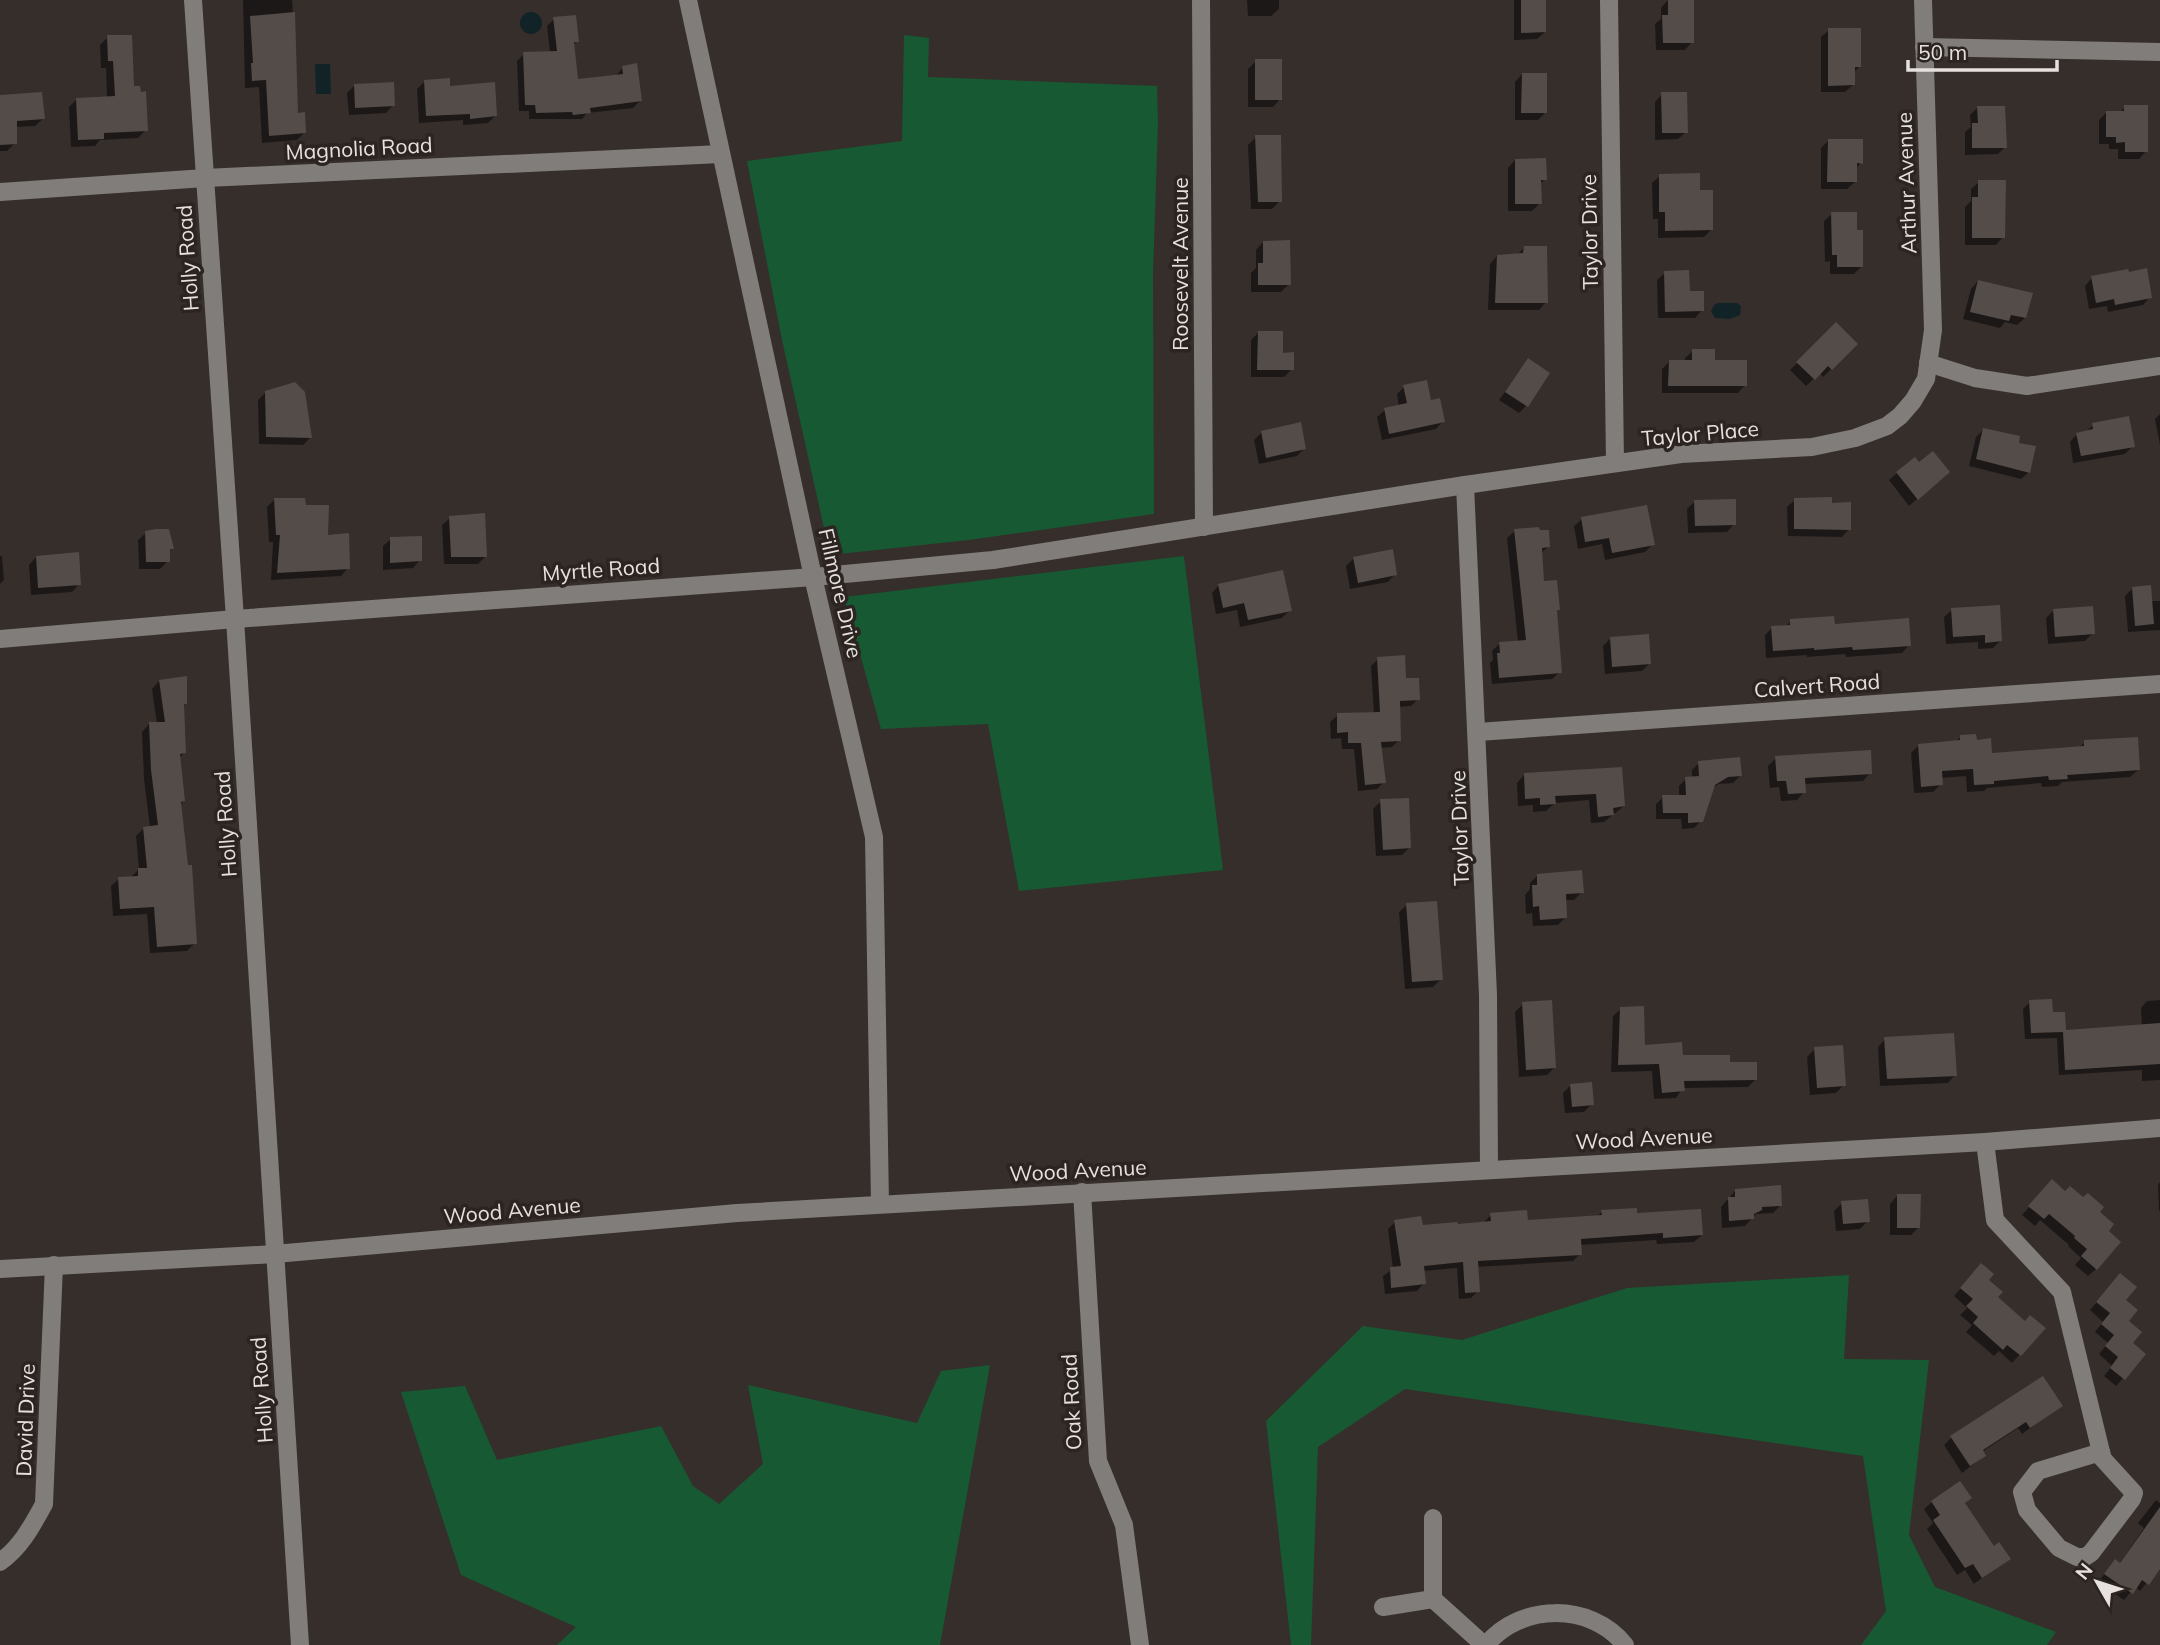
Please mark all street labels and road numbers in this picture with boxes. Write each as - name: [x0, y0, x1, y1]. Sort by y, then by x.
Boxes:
- street label: Arthur Avenue: [1891, 112, 1921, 254]
- street label: Magnolia Road: [285, 131, 433, 165]
- street label: Taylor Drive: [1575, 174, 1603, 290]
- street label: Roosevelt Avenue: [1167, 177, 1193, 351]
- street label: Holly Road: [170, 204, 204, 312]
- street label: Taylor Place: [1640, 415, 1760, 451]
- street label: Fillmore Drive: [813, 526, 869, 660]
- street label: Myrtle Road: [541, 552, 661, 586]
- street label: Calvert Road: [1753, 668, 1881, 702]
- street label: Holly Road: [208, 770, 242, 878]
- street label: Taylor Drive: [1444, 770, 1474, 886]
- street label: Wood Avenue: [1575, 1121, 1713, 1155]
- street label: Wood Avenue: [1009, 1153, 1147, 1187]
- street label: Wood Avenue: [442, 1191, 582, 1229]
- street label: Holly Road: [244, 1336, 278, 1444]
- street label: Oak Road: [1055, 1353, 1087, 1451]
- street label: David Drive: [10, 1363, 40, 1477]

